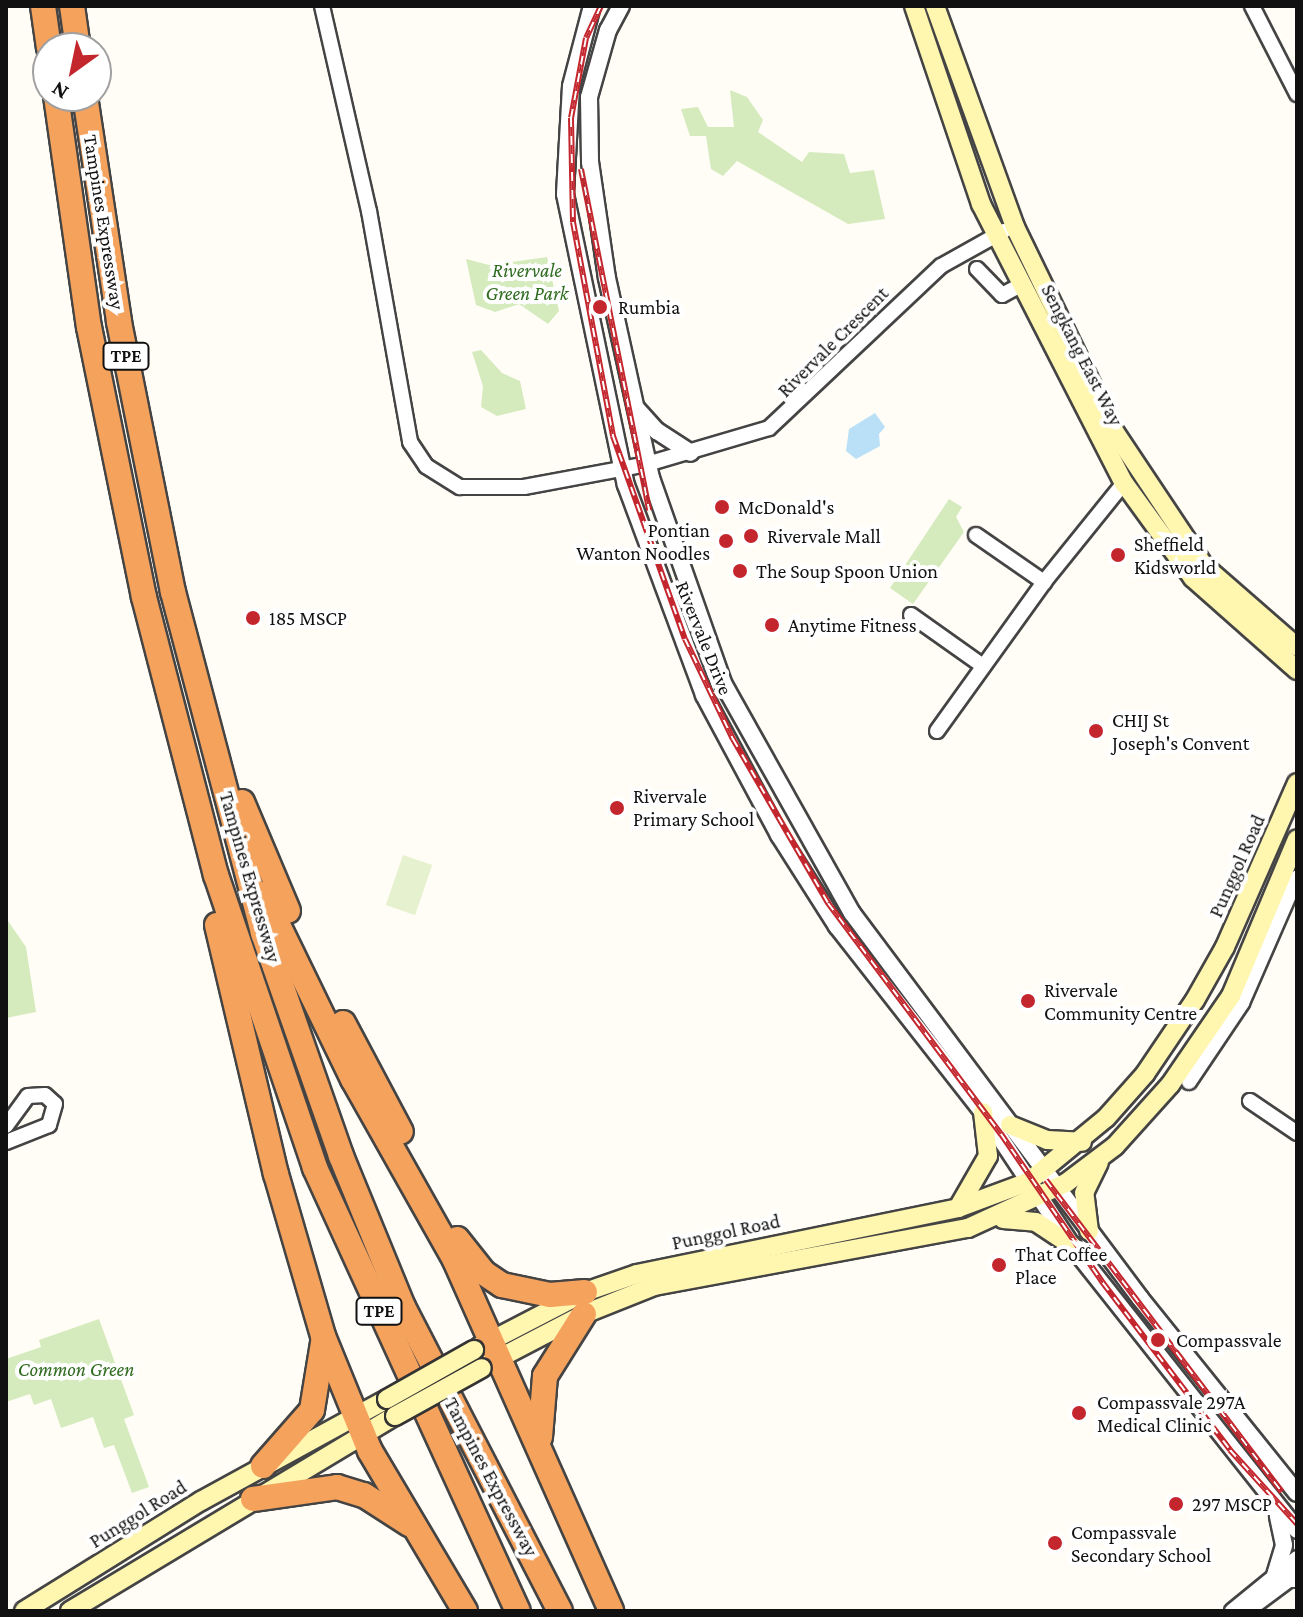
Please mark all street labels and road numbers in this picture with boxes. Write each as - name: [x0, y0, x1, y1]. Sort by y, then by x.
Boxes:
- street label: Tampines Expressway: [78, 133, 130, 311]
- street label: Sengkang East Way: [1036, 280, 1128, 430]
- street label: Rivervale Crescent: [773, 282, 893, 402]
- road number: TPE: [102, 342, 150, 370]
- street label: Rivervale Drive: [670, 577, 738, 699]
- street label: Tampines Expressway: [214, 789, 286, 965]
- street label: Punggol Road: [1204, 811, 1270, 921]
- street label: Punggol Road: [670, 1209, 782, 1255]
- road number: TPE: [355, 1297, 403, 1325]
- street label: Tampines Expressway: [439, 1393, 543, 1561]
- street label: Punggol Road: [85, 1475, 191, 1553]

